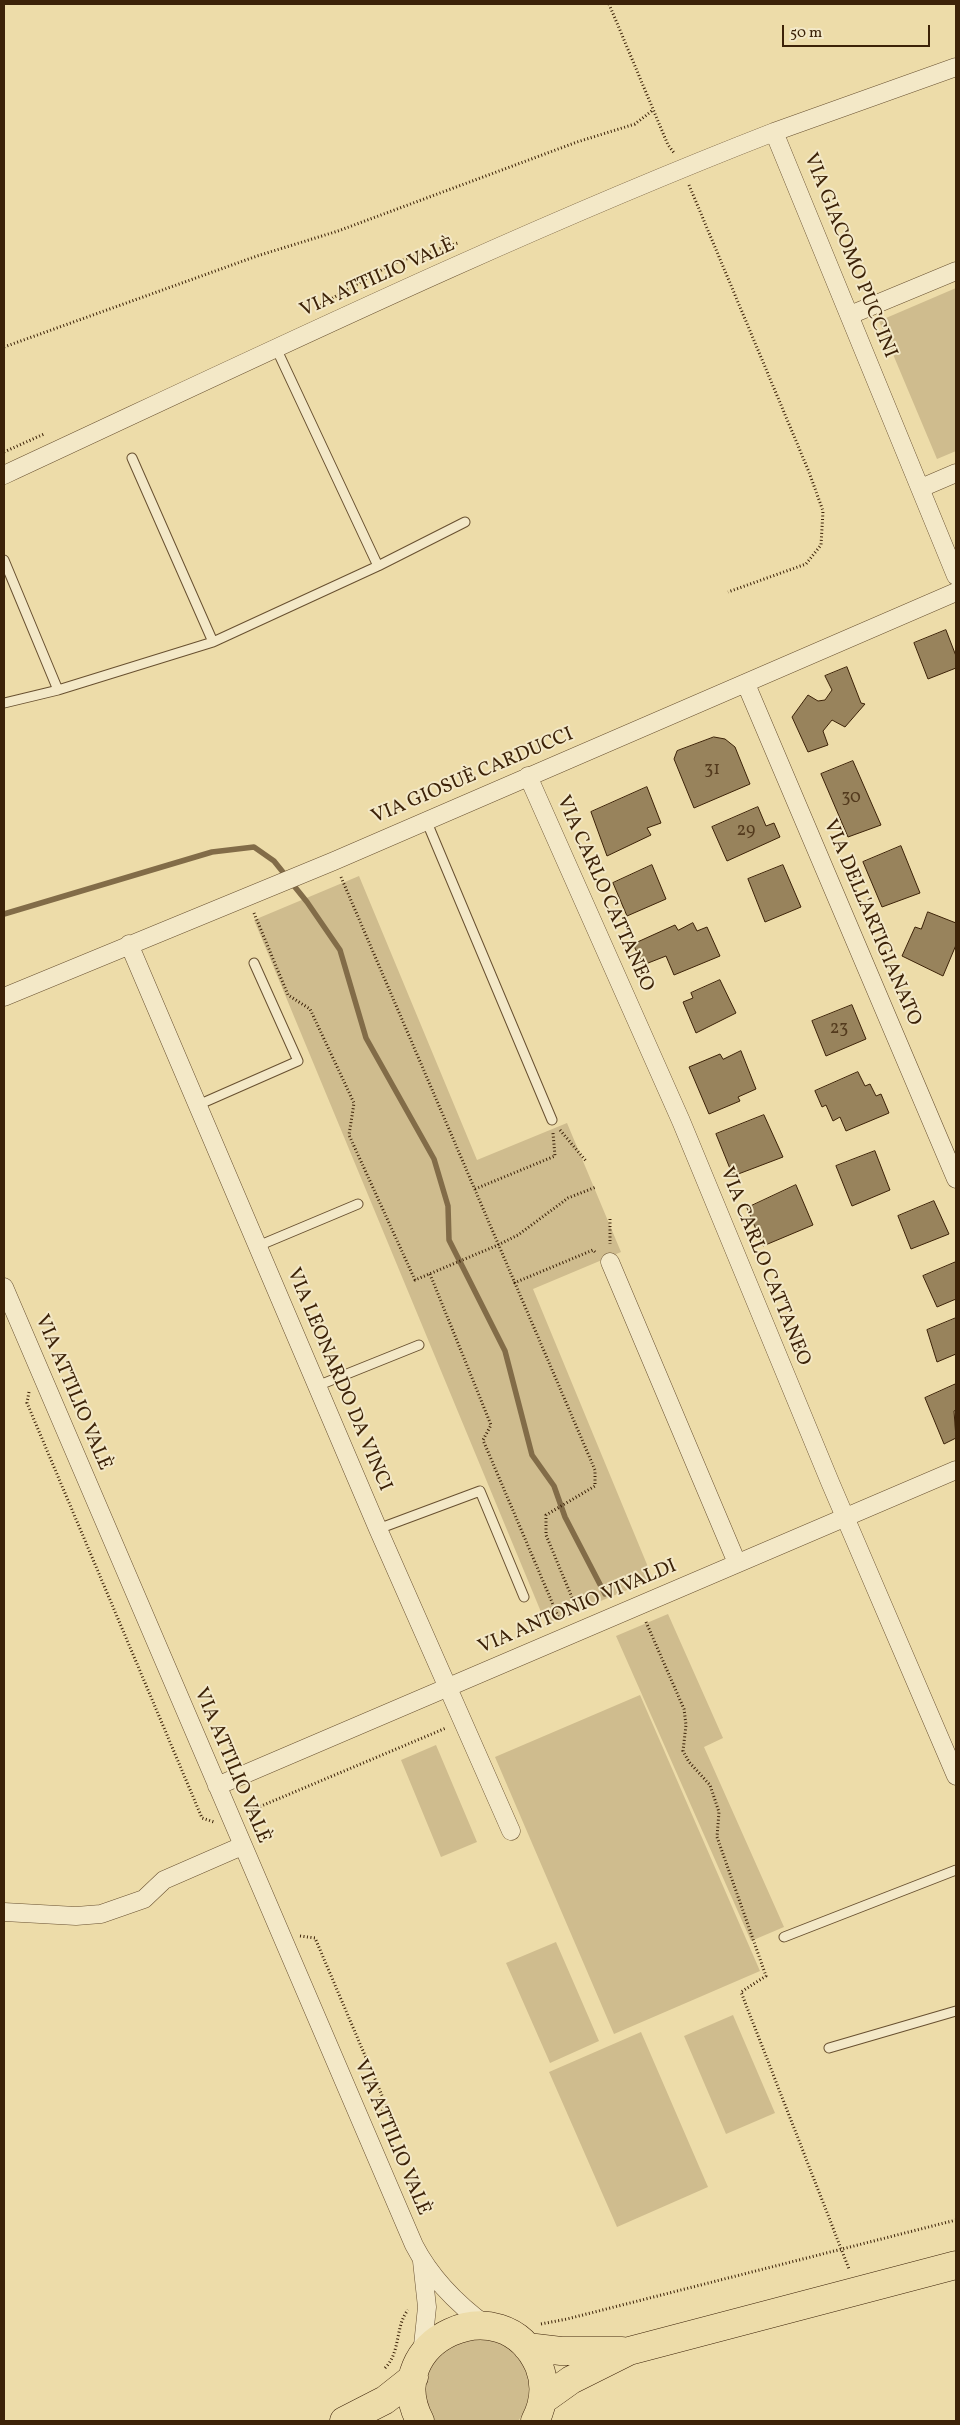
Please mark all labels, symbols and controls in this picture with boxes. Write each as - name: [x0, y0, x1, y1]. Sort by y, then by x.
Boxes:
- scale bar: [785, 15, 932, 47]
- text: 50 m: [790, 23, 822, 44]
- street label: VIA GIACOMO PUCCINI: [797, 150, 901, 362]
- street label: VIA ATTILIO VALÈ: [297, 234, 459, 324]
- street label: VIA GIOSUÈ CARDUCCI: [368, 724, 578, 830]
- house number: 31: [704, 760, 720, 782]
- house number: 30: [841, 788, 861, 810]
- street label: VIA CARLO CATTANEO: [550, 792, 658, 996]
- street label: VIA DELL'ARTIGIANATO: [817, 816, 925, 1030]
- house number: 29: [737, 821, 755, 843]
- house number: 23: [830, 1019, 848, 1041]
- street label: VIA CARLO CATTANEO: [713, 1164, 815, 1370]
- street label: VIA LEONARDO DA VINCI: [280, 1265, 396, 1495]
- street label: VIA ATTILIO VALÈ: [28, 1312, 116, 1474]
- street label: VIA ANTONIO VIVALDI: [475, 1555, 681, 1661]
- street label: VIA ATTILIO VALÈ: [187, 1685, 275, 1847]
- street label: VIA ATTILIO VALÈ: [347, 2057, 435, 2219]

